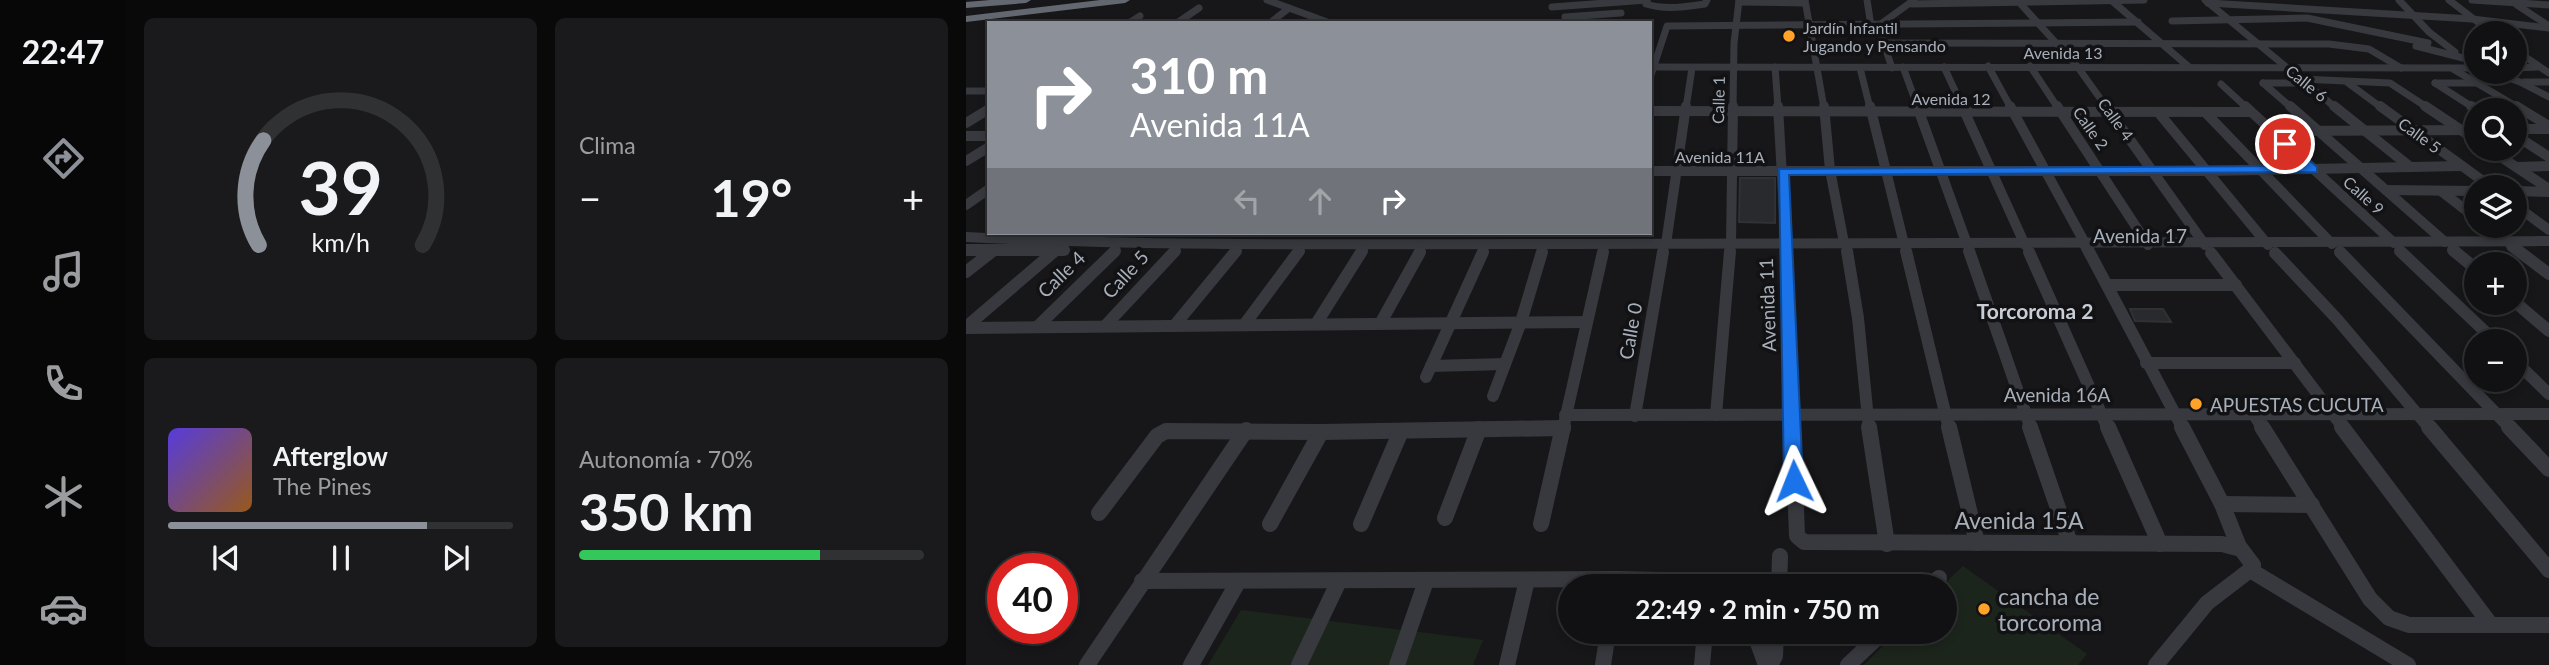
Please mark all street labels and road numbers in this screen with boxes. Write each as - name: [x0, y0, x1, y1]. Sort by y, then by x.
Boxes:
- street label: Avenida 13: [2023, 43, 2103, 62]
- street label: Calle 6: [2282, 61, 2332, 105]
- street label: Calle 1: [1708, 76, 1728, 124]
- street label: Avenida 12: [1911, 89, 1991, 108]
- street label: Calle 4: [2094, 94, 2138, 144]
- street label: Calle 2: [2069, 103, 2113, 153]
- street label: Calle 5: [2395, 113, 2445, 157]
- street label: Avenida 11A: [1675, 147, 1765, 166]
- street label: Calle 9: [2340, 172, 2388, 218]
- street label: Avenida 17: [2093, 224, 2187, 247]
- street label: Calle 5: [1097, 245, 1153, 303]
- street label: Calle 4: [1032, 246, 1090, 302]
- street label: Avenida 11: [1754, 258, 1780, 352]
- street label: Calle 0: [1614, 301, 1646, 361]
- street label: Avenida 16A: [2004, 383, 2110, 406]
- street label: Avenida 15A: [1954, 506, 2084, 534]

